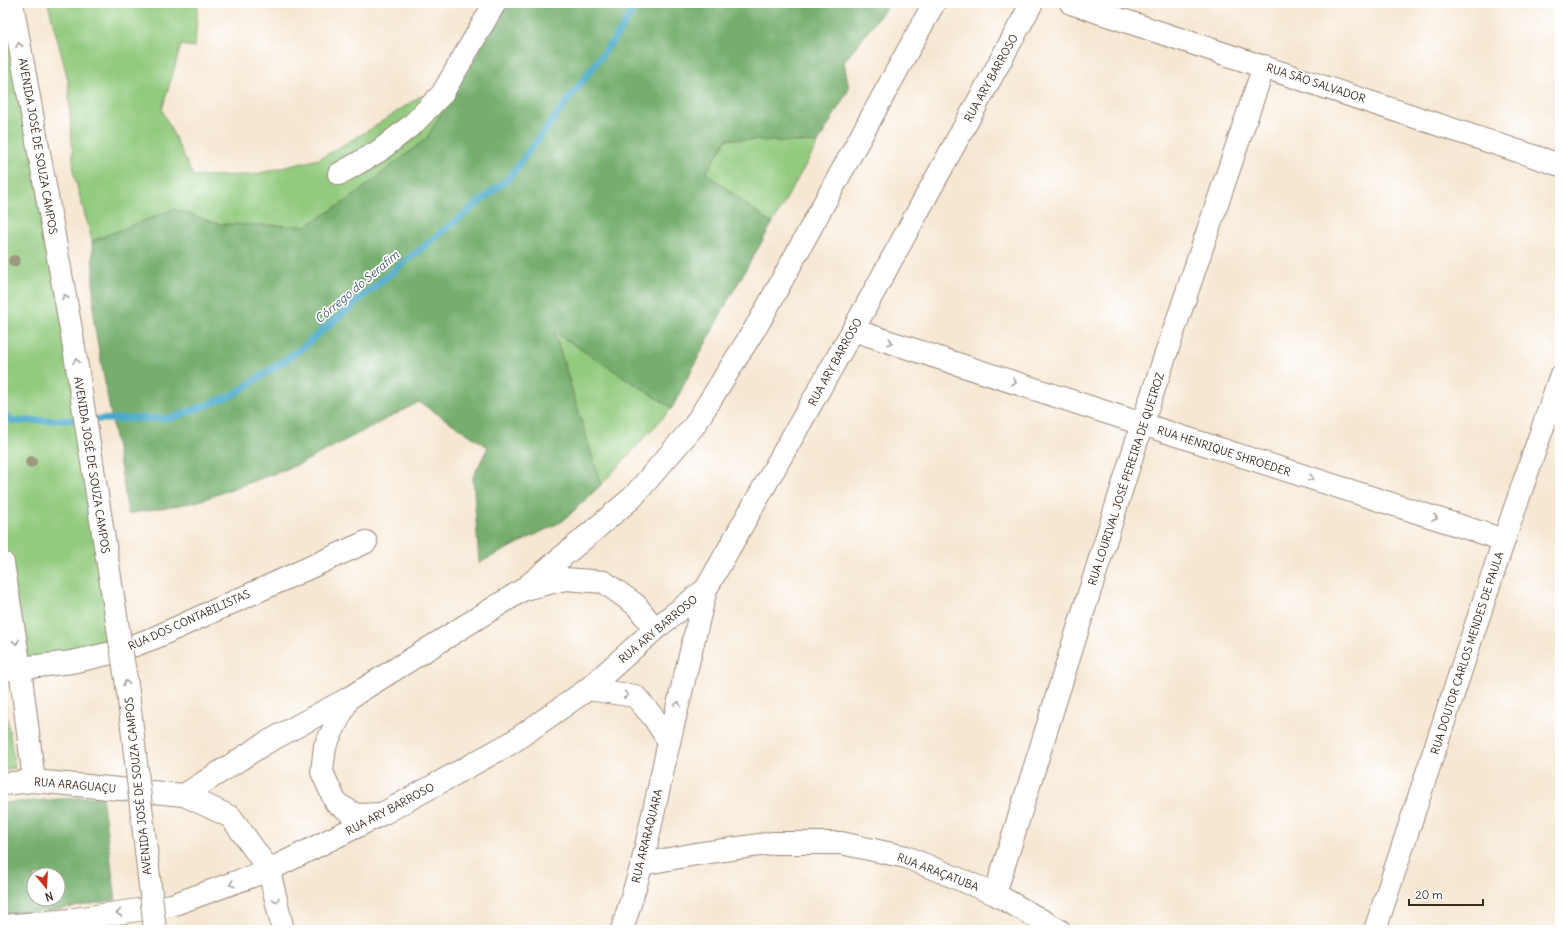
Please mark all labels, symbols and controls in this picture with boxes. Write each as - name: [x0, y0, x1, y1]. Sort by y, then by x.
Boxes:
- street label: RUA ARY BARROSO: [961, 32, 1021, 124]
- one-way arrow: [16, 42, 24, 48]
- street label: AVENIDA JOSÉ DE SOUZA CAMPOS: [16, 57, 61, 235]
- street label: RUA SÃO SALVADOR: [1265, 60, 1367, 106]
- water label: Córrego do Serafim: [312, 247, 402, 326]
- one-way arrow: [61, 294, 70, 300]
- street label: RUA ARY BARROSO: [805, 316, 865, 408]
- one-way arrow: [887, 337, 894, 346]
- one-way arrow: [72, 357, 81, 364]
- street label: RUA LOURIVAL JOSÉ PEREIRA DE QUEIROZ: [1084, 371, 1167, 587]
- street label: AVENIDA JOSÉ DE SOUZA CAMPOS: [71, 375, 114, 554]
- one-way arrow: [1010, 377, 1017, 386]
- street label: RUA HENRIQUE SHROEDER: [1155, 423, 1293, 479]
- one-way arrow: [1307, 473, 1314, 482]
- one-way arrow: [1431, 513, 1438, 522]
- street label: RUA DOUTOR CARLOS MENDES DE PAULA: [1428, 550, 1506, 756]
- street label: RUA DOS CONTABILISTAS: [126, 587, 252, 653]
- street label: RUA ARY BARROSO: [616, 592, 700, 666]
- one-way arrow: [11, 639, 20, 645]
- one-way arrow: [123, 680, 131, 686]
- one-way arrow: [623, 690, 629, 699]
- street label: AVENIDA JOSÉ DE SOUZA CAMPOS: [121, 696, 154, 876]
- one-way arrow: [673, 701, 682, 708]
- street label: RUA ARAGUAÇU: [33, 774, 117, 796]
- street label: RUA ARY BARROSO: [343, 780, 437, 838]
- street label: RUA ARARAQUARA: [629, 788, 665, 884]
- street label: RUA ARAÇATUBA: [895, 850, 981, 894]
- north arrow: [26, 867, 66, 907]
- one-way arrow: [229, 879, 236, 887]
- scale bar: [1409, 881, 1483, 907]
- text: 20 m: [1415, 887, 1443, 902]
- text: N: [43, 889, 55, 904]
- one-way arrow: [272, 897, 280, 903]
- one-way arrow: [116, 908, 122, 917]

